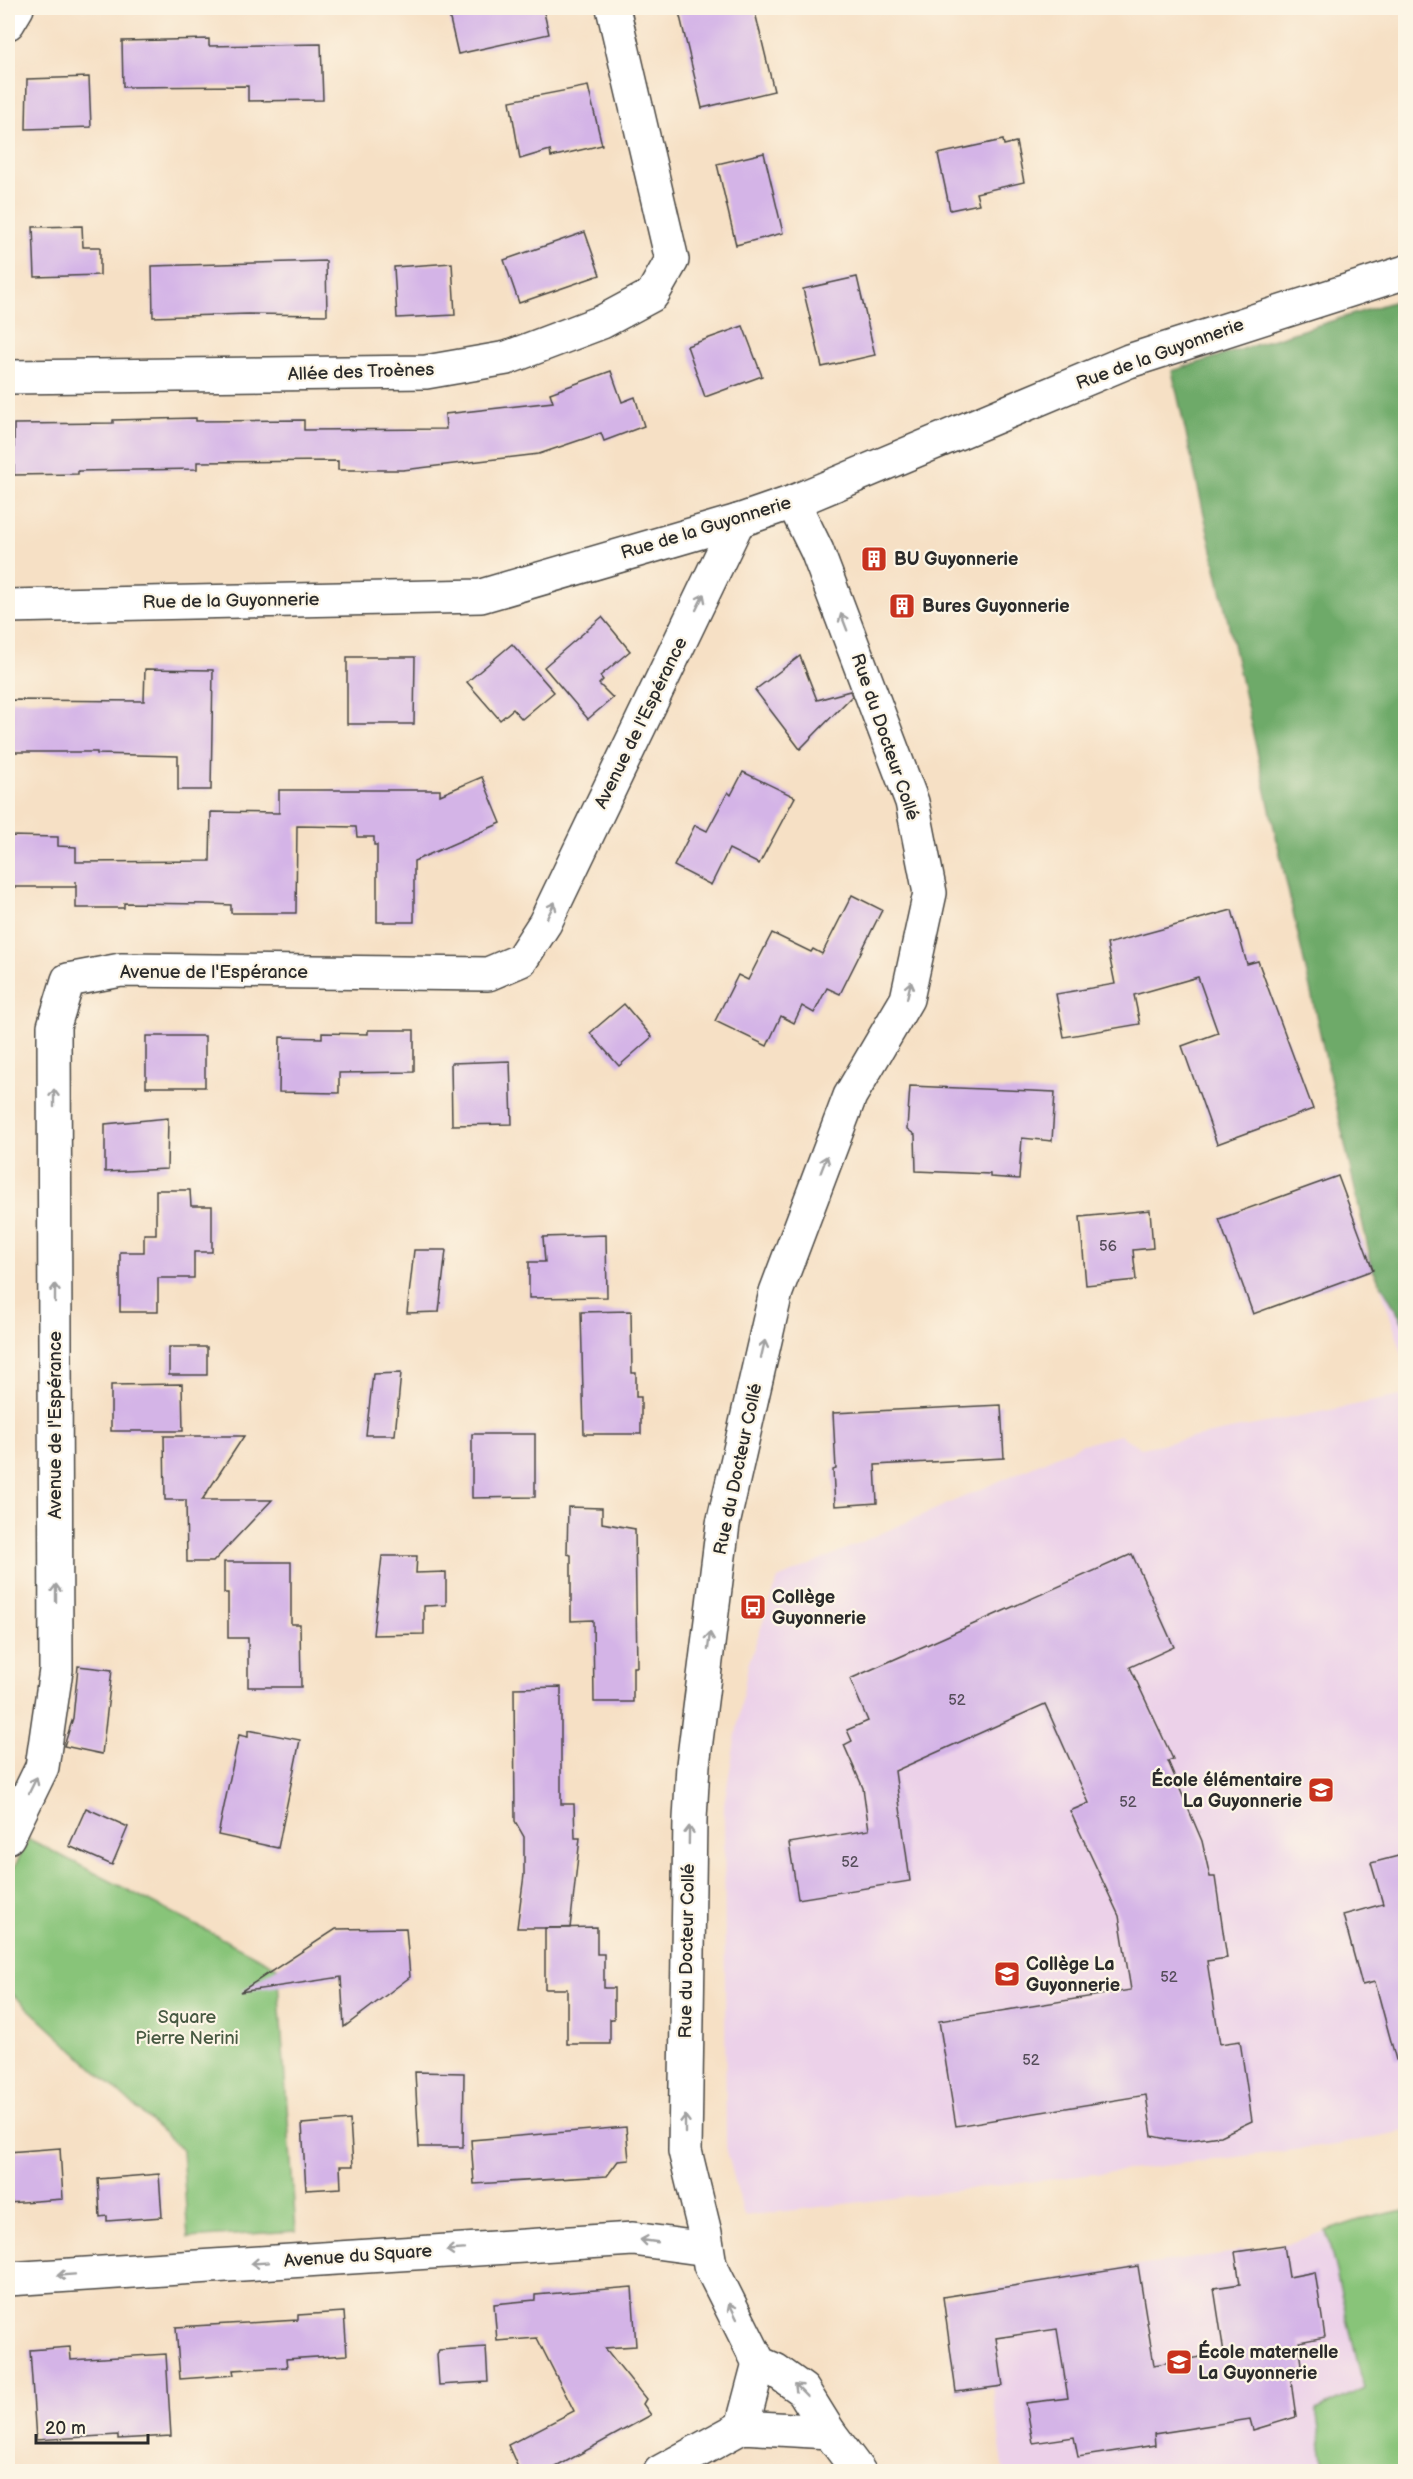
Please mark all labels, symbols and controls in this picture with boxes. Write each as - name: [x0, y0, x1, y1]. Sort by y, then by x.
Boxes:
- street label: Rue de la Guyonnerie: [1073, 314, 1247, 394]
- street label: Allée des Troènes: [288, 359, 435, 385]
- street label: Rue de la Guyonnerie: [618, 492, 794, 564]
- building icon: BU Guyonnerie: [859, 544, 889, 574]
- place label: BU Guyonnerie: [894, 549, 1018, 570]
- street label: Rue de la Guyonnerie: [142, 589, 320, 613]
- building icon: Bures Guyonnerie: [887, 591, 917, 621]
- one-way arrow: [694, 594, 706, 612]
- place label: Bures Guyonnerie: [922, 596, 1070, 617]
- one-way arrow: [838, 613, 849, 632]
- street label: Avenue de l'Espérance: [590, 634, 692, 812]
- street label: Rue du Docteur Collé: [847, 651, 923, 823]
- one-way arrow: [546, 902, 558, 920]
- street label: Avenue de l'Espérance: [120, 962, 308, 983]
- one-way arrow: [904, 980, 916, 999]
- one-way arrow: [48, 1089, 60, 1109]
- one-way arrow: [820, 1155, 831, 1174]
- house number: 56: [1099, 1237, 1117, 1256]
- one-way arrow: [49, 1284, 61, 1304]
- street label: Avenue de l'Espérance: [45, 1331, 66, 1519]
- one-way arrow: [758, 1340, 770, 1359]
- street label: Rue du Docteur Collé: [710, 1381, 767, 1557]
- one-way arrow: [50, 1584, 62, 1604]
- place label: Collège Guyonnerie: [772, 1587, 866, 1629]
- bus stop icon: Collège Guyonnerie: [738, 1592, 768, 1622]
- one-way arrow: [703, 1631, 714, 1651]
- house number: 52: [948, 1691, 966, 1710]
- place label: École élémentaire La Guyonnerie: [1151, 1768, 1302, 1812]
- school or university icon: École élémentaire La Guyonnerie: [1306, 1775, 1336, 1805]
- one-way arrow: [28, 1776, 40, 1794]
- house number: 52: [1119, 1793, 1137, 1812]
- one-way arrow: [684, 1825, 695, 1845]
- house number: 52: [841, 1853, 859, 1872]
- street label: Rue du Docteur Collé: [675, 1863, 699, 2039]
- place label: Collège La Guyonnerie: [1026, 1954, 1120, 1996]
- school or university icon: Collège La Guyonnerie: [992, 1959, 1022, 1989]
- house number: 52: [1160, 1968, 1178, 1987]
- park label: Square Pierre Nerini: [135, 2007, 239, 2049]
- house number: 52: [1022, 2051, 1040, 2070]
- one-way arrow: [679, 2114, 691, 2134]
- one-way arrow: [640, 2235, 660, 2246]
- street label: Avenue du Square: [283, 2240, 433, 2272]
- one-way arrow: [445, 2245, 465, 2256]
- one-way arrow: [251, 2257, 271, 2268]
- one-way arrow: [56, 2270, 76, 2281]
- one-way arrow: [726, 2302, 738, 2320]
- place label: École maternelle La Guyonnerie: [1198, 2340, 1338, 2384]
- school or university icon: École maternelle La Guyonnerie: [1164, 2347, 1194, 2377]
- one-way arrow: [794, 2383, 808, 2398]
- scale bar: [36, 2407, 148, 2445]
- text: 20 m: [45, 2418, 86, 2439]

